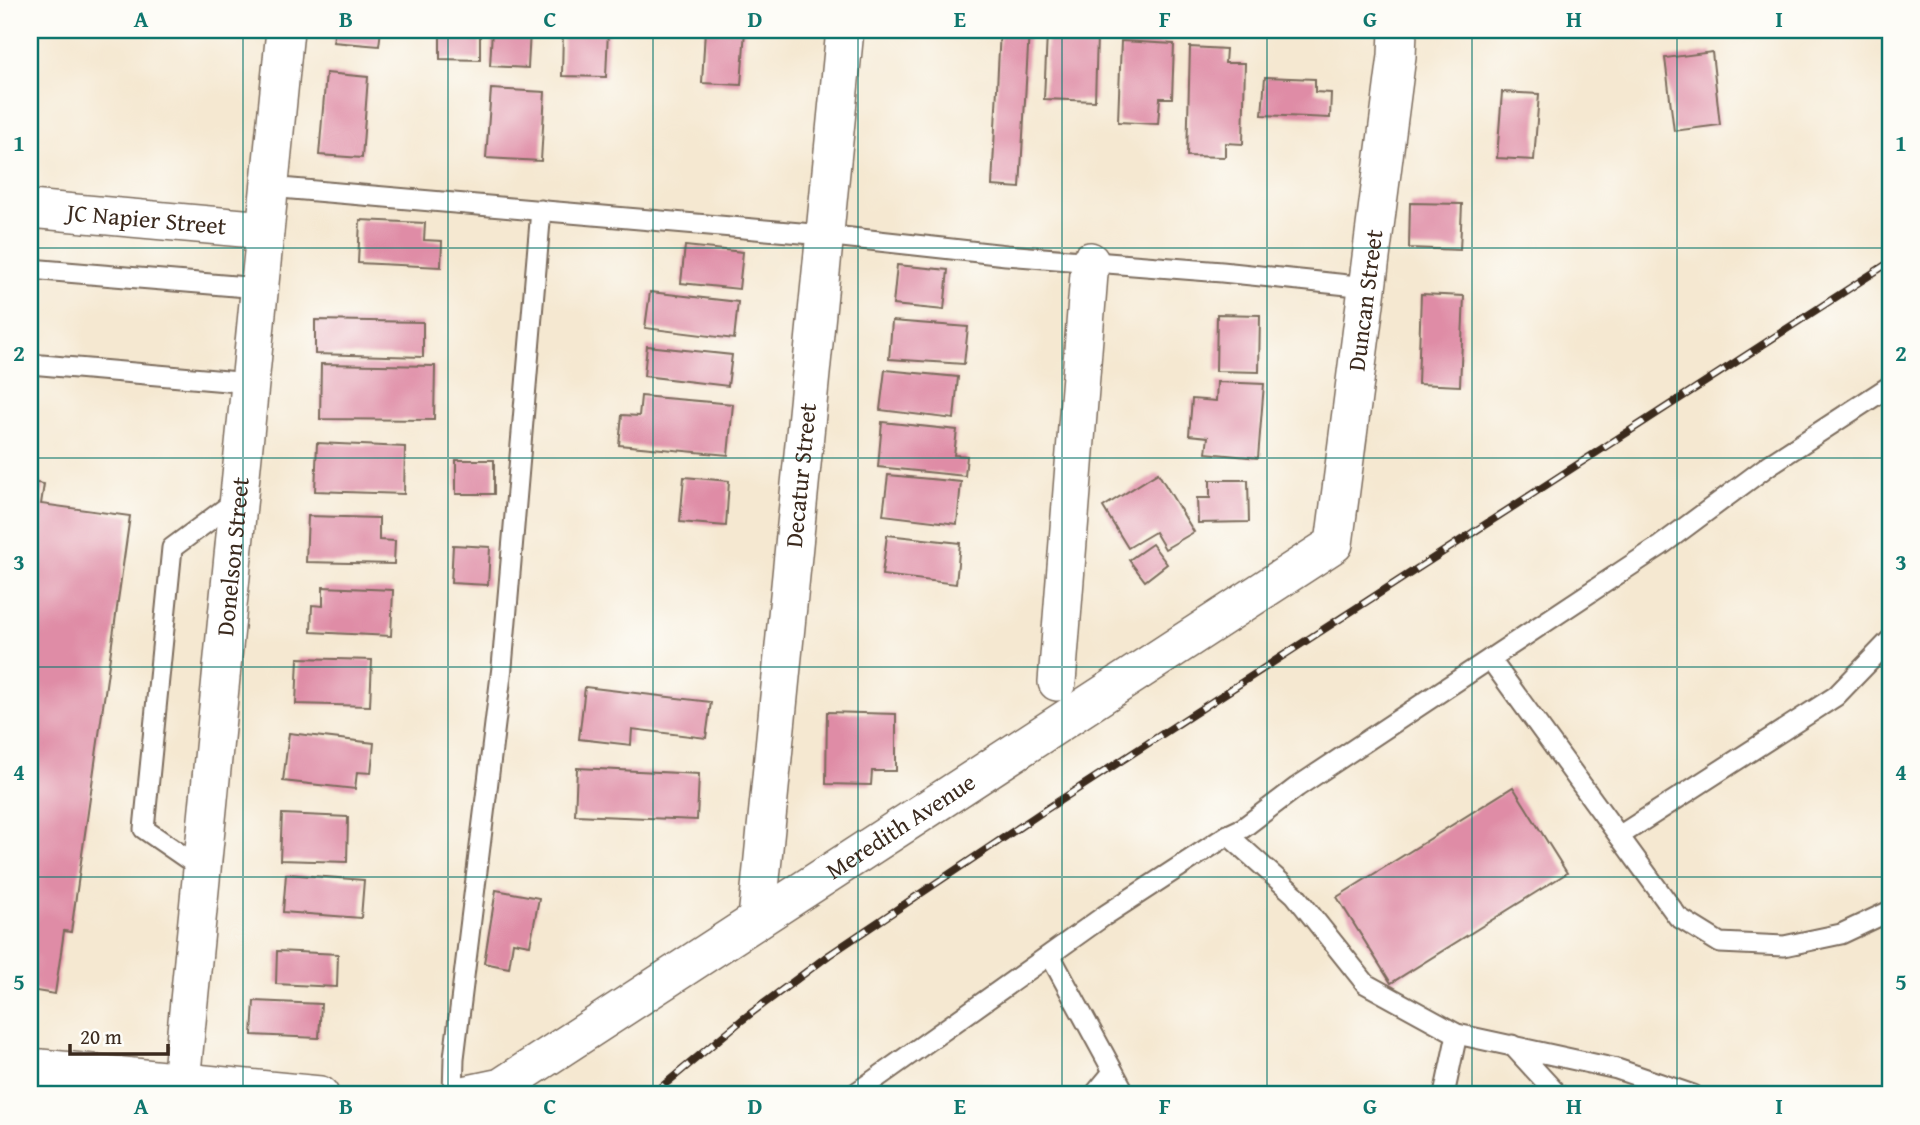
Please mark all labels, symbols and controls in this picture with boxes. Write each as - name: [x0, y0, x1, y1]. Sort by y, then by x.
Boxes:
- text: A: [134, 2, 149, 35]
- text: B: [339, 2, 353, 35]
- text: C: [543, 2, 557, 35]
- text: D: [748, 2, 763, 35]
- text: E: [954, 2, 966, 35]
- text: F: [1159, 2, 1171, 35]
- text: G: [1363, 2, 1377, 35]
- text: H: [1566, 2, 1582, 35]
- text: I: [1775, 2, 1783, 35]
- text: 1: [13, 126, 25, 159]
- text: 1: [1895, 126, 1907, 159]
- street label: JC Napier Street: [62, 194, 228, 244]
- street label: Duncan Street: [1338, 227, 1392, 373]
- text: 2: [13, 336, 25, 369]
- text: 2: [1895, 336, 1907, 369]
- street label: Decatur Street: [776, 401, 825, 549]
- street label: Donelson Street: [207, 475, 258, 638]
- text: 3: [13, 545, 25, 578]
- text: 3: [1895, 545, 1907, 578]
- text: 4: [13, 755, 25, 788]
- text: 4: [1895, 755, 1907, 788]
- street label: Meredith Avenue: [819, 764, 982, 888]
- text: 5: [13, 965, 25, 998]
- text: 5: [1895, 965, 1907, 998]
- scale bar: [70, 1013, 168, 1057]
- text: 20 m: [80, 1021, 122, 1052]
- text: A: [134, 1089, 149, 1122]
- text: B: [339, 1089, 353, 1122]
- text: C: [543, 1089, 557, 1122]
- text: D: [748, 1089, 763, 1122]
- text: E: [954, 1089, 966, 1122]
- text: F: [1159, 1089, 1171, 1122]
- text: G: [1363, 1089, 1377, 1122]
- text: H: [1566, 1089, 1582, 1122]
- text: I: [1775, 1089, 1783, 1122]

